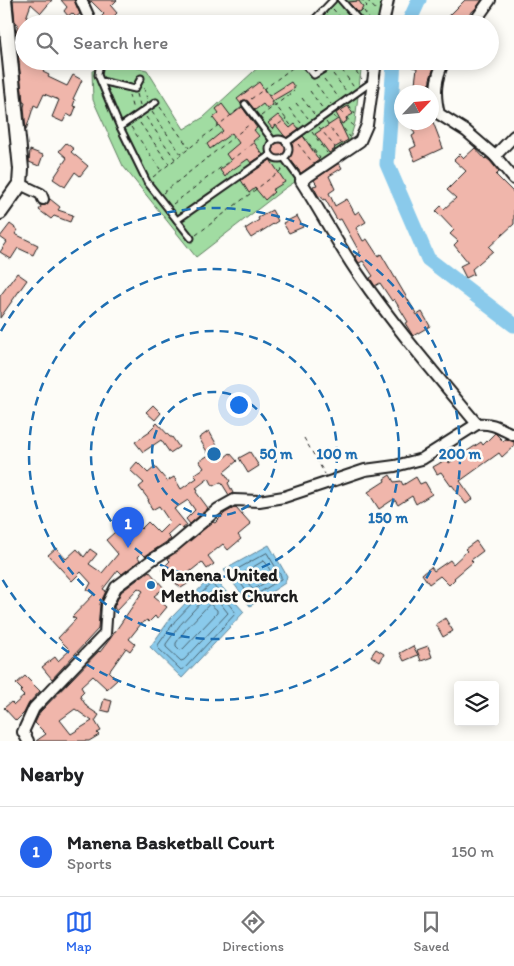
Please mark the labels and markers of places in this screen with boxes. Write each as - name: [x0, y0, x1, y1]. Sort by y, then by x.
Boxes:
- centre of rings: [205, 445, 223, 463]
- pin: 1: [112, 507, 144, 548]
- place label: Manena United Methodist Church: [161, 564, 298, 607]
- marker: Manena United Methodist Church: [145, 579, 157, 591]

